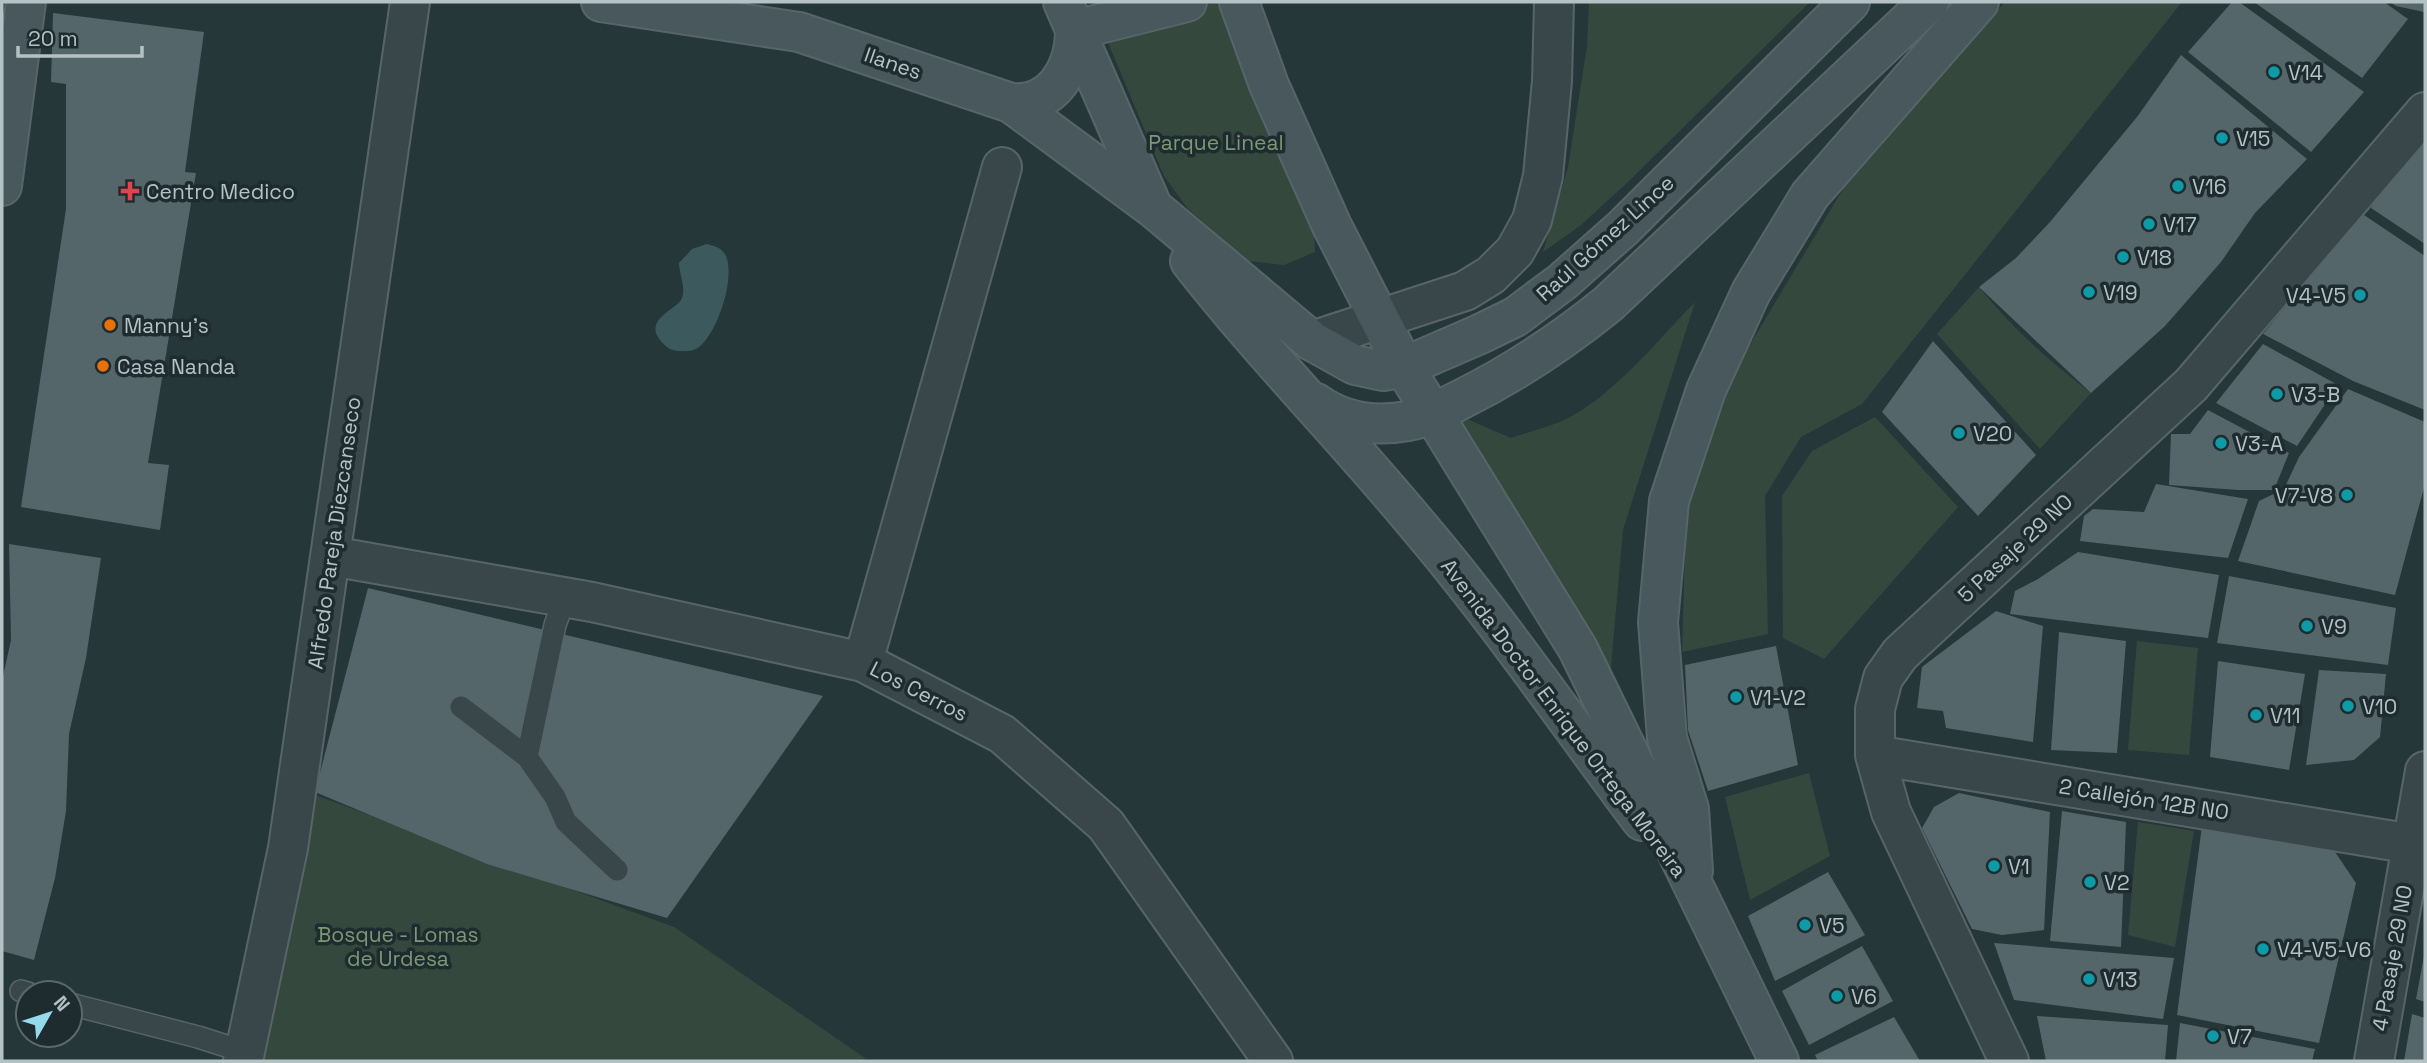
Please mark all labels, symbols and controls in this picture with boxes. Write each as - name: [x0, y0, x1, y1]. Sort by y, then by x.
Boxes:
- scale bar: [18, 14, 142, 58]
- text: 20 m: [28, 25, 78, 52]
- street label: Ilanes: [861, 41, 925, 85]
- place label: V14: [2288, 59, 2323, 86]
- marker: V14: [2266, 64, 2282, 80]
- place label: V15: [2236, 125, 2270, 152]
- park label: Parque Lineal: [1148, 129, 1284, 156]
- marker: V15: [2214, 130, 2230, 146]
- street label: Raúl Gómez Lince: [1530, 169, 1680, 307]
- place label: V16: [2192, 173, 2227, 200]
- place label: Centro Medico: [146, 178, 295, 205]
- marker: V16: [2170, 178, 2186, 194]
- marker: Centro Medico: [120, 181, 140, 201]
- place label: V17: [2163, 211, 2197, 238]
- marker: V17: [2141, 216, 2157, 232]
- place label: V18: [2137, 244, 2172, 271]
- marker: V18: [2115, 249, 2131, 265]
- place label: V19: [2103, 279, 2138, 306]
- place label: V4-V5: [2286, 282, 2346, 309]
- marker: V19: [2081, 284, 2097, 300]
- marker: V4-V5: [2352, 287, 2368, 303]
- place label: Manny's: [124, 312, 209, 339]
- marker: Manny's: [102, 317, 118, 333]
- place label: Casa Nanda: [117, 353, 235, 380]
- marker: Casa Nanda: [95, 358, 111, 374]
- place label: V3-B: [2291, 381, 2340, 408]
- marker: V3-B: [2269, 386, 2285, 402]
- street label: Alfredo Pareja Diezcanseco: [302, 395, 366, 671]
- place label: V20: [1973, 420, 2012, 447]
- marker: V20: [1951, 425, 1967, 441]
- place label: V3-A: [2235, 430, 2283, 457]
- marker: V3-A: [2213, 435, 2229, 451]
- place label: V7-V8: [2275, 482, 2333, 509]
- marker: V7-V8: [2339, 487, 2355, 503]
- street label: 5 Pasaje 29 NO: [1952, 488, 2078, 608]
- street label: Avenida Doctor Enrique Ortega Moreira: [1435, 553, 1693, 883]
- place label: V9: [2321, 613, 2347, 640]
- marker: V9: [2299, 618, 2315, 634]
- street label: Los Cerros: [866, 655, 972, 727]
- place label: V1-V2: [1750, 684, 1806, 711]
- marker: V1-V2: [1728, 689, 1744, 705]
- place label: V10: [2362, 693, 2397, 720]
- marker: V10: [2340, 698, 2356, 714]
- place label: V11: [2270, 702, 2301, 729]
- marker: V11: [2248, 707, 2264, 723]
- street label: 2 Callejón 12B NO: [2057, 772, 2231, 826]
- place label: V1: [2008, 853, 2030, 880]
- marker: V1: [1986, 858, 2002, 874]
- place label: V2: [2104, 869, 2130, 896]
- marker: V2: [2082, 874, 2098, 890]
- street label: 4 Pasaje 29 NO: [2366, 883, 2418, 1033]
- place label: V5: [1819, 912, 1845, 939]
- marker: V5: [1797, 917, 1813, 933]
- park label: Bosque - Lomas de Urdesa: [317, 921, 479, 972]
- place label: V4-V5-V6: [2277, 936, 2371, 963]
- marker: V4-V5-V6: [2255, 941, 2271, 957]
- place label: V13: [2103, 966, 2137, 993]
- marker: V13: [2081, 971, 2097, 987]
- north arrow: [14, 979, 84, 1049]
- place label: V6: [1851, 983, 1877, 1010]
- marker: V6: [1829, 988, 1845, 1004]
- text: N: [48, 991, 76, 1016]
- place label: V7: [2227, 1023, 2252, 1050]
- marker: V7: [2205, 1028, 2221, 1044]

